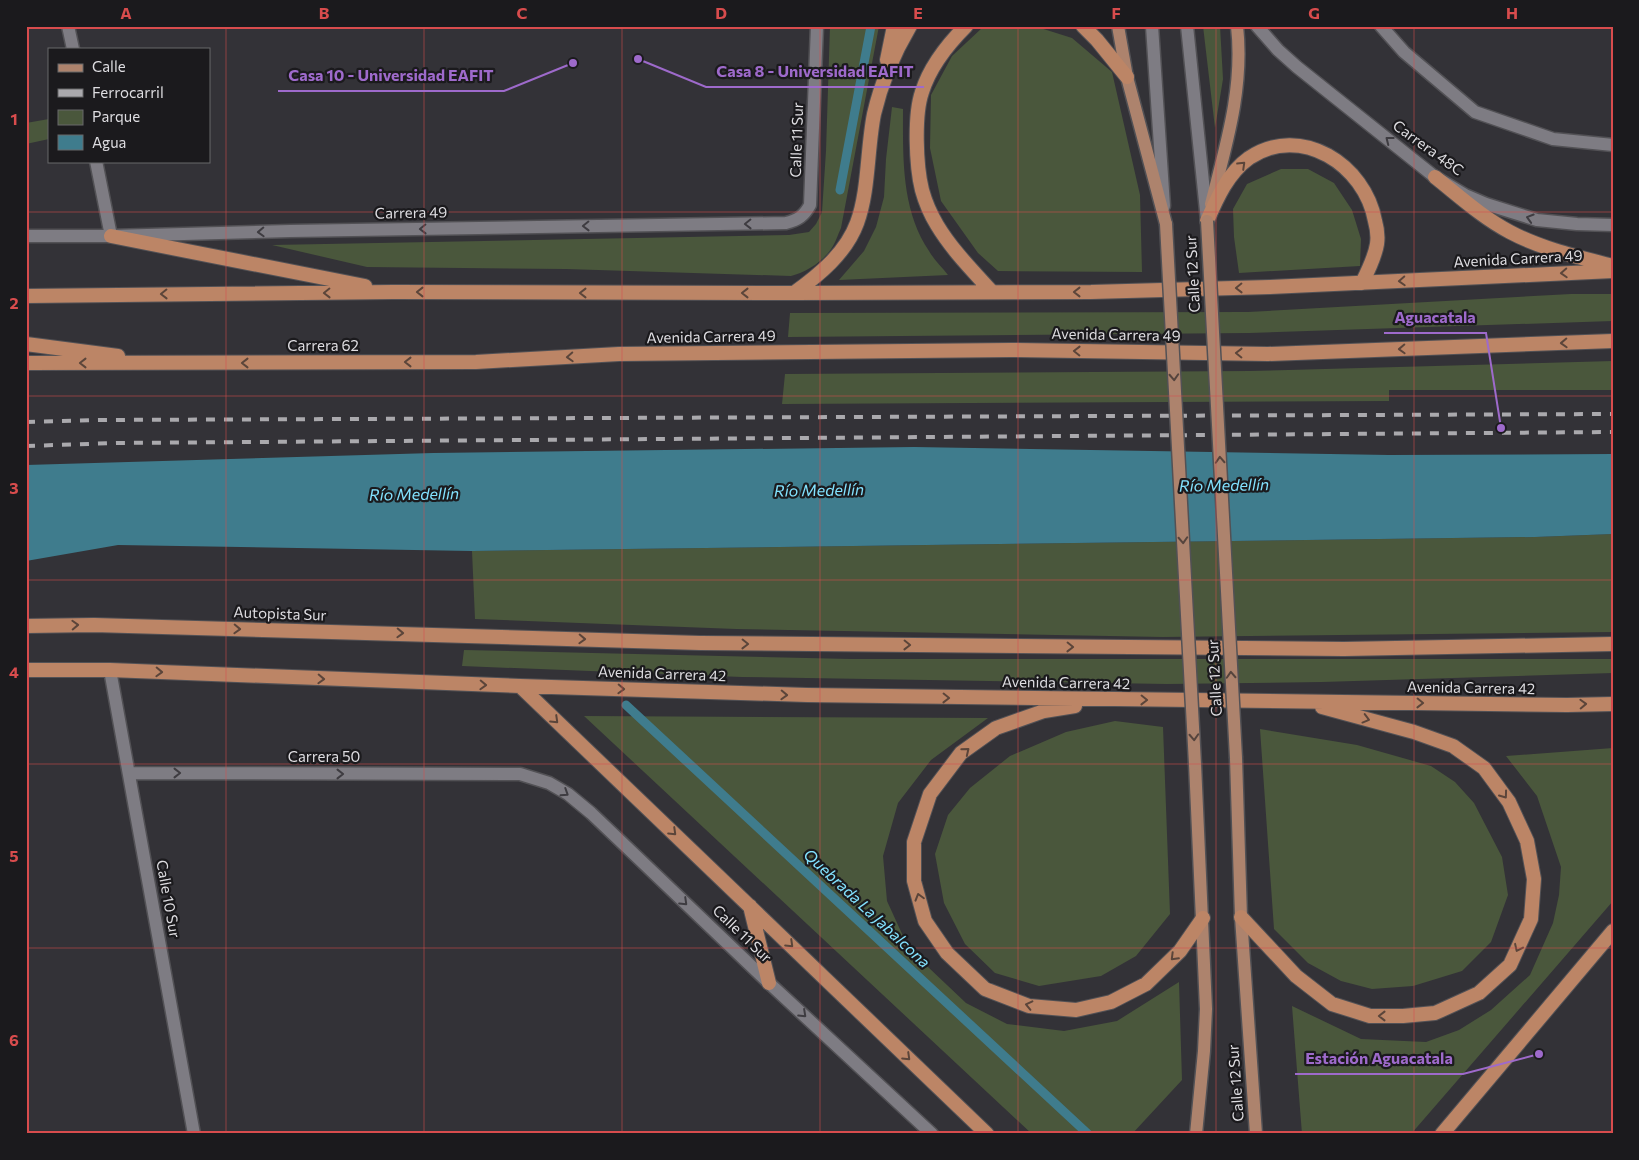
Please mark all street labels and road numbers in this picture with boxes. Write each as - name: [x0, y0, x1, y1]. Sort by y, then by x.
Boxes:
- street label: Calle 11 Sur: [786, 102, 806, 178]
- street label: Carrera 48C: [1390, 116, 1467, 179]
- street label: Carrera 49: [375, 202, 447, 222]
- street label: Calle 12 Sur: [1181, 235, 1203, 313]
- street label: Avenida Carrera 49: [1453, 246, 1583, 270]
- street label: Avenida Carrera 49: [1051, 324, 1181, 344]
- street label: Avenida Carrera 49: [646, 326, 776, 346]
- street label: Carrera 62: [287, 336, 359, 354]
- street label: Autopista Sur: [233, 602, 327, 624]
- street label: Calle 12 Sur: [1203, 639, 1225, 717]
- street label: Avenida Carrera 42: [598, 662, 726, 684]
- street label: Avenida Carrera 42: [1002, 672, 1130, 692]
- street label: Avenida Carrera 42: [1407, 677, 1535, 697]
- street label: Carrera 50: [288, 747, 360, 765]
- street label: Calle 10 Sur: [153, 858, 185, 939]
- street label: Calle 11 Sur: [709, 901, 776, 966]
- street label: Calle 12 Sur: [1223, 1044, 1247, 1122]

